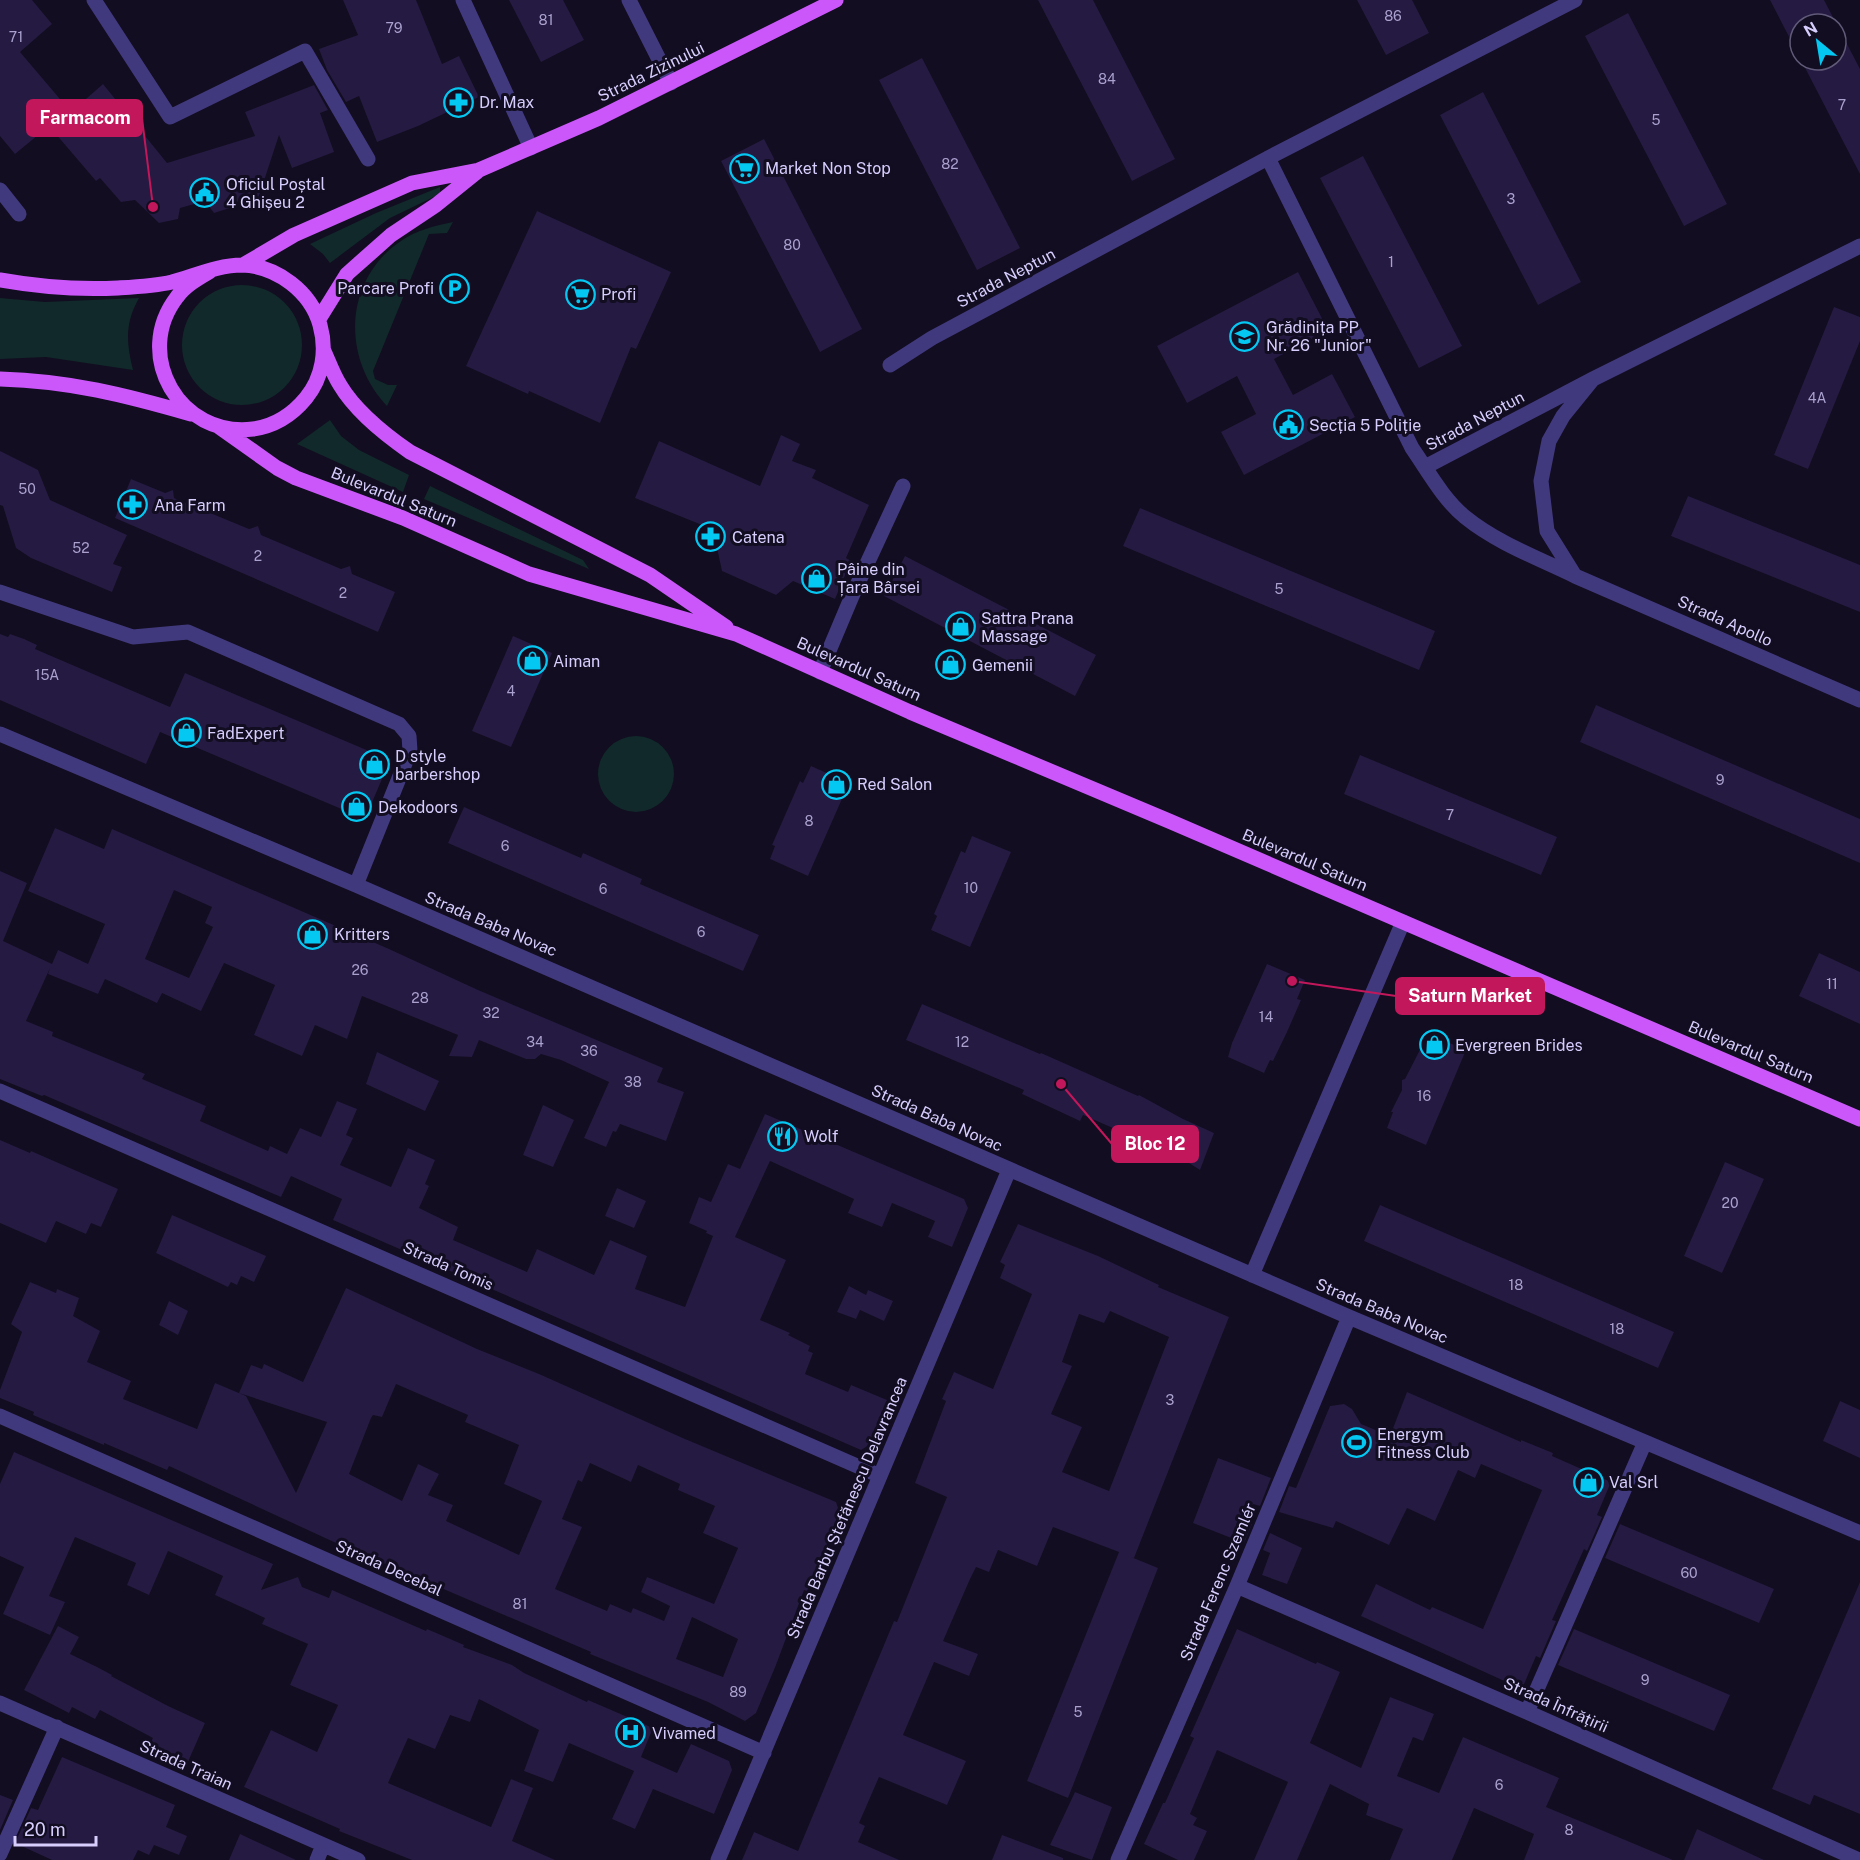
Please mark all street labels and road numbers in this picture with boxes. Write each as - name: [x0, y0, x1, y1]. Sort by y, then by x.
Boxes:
- street label: Strada Zizinului: [595, 38, 707, 106]
- street label: Strada Neptun: [954, 244, 1058, 312]
- street label: Strada Neptun: [1423, 387, 1527, 455]
- street label: Bulevardul Saturn: [328, 463, 460, 531]
- street label: Strada Apollo: [1675, 592, 1775, 650]
- street label: Bulevardul Saturn: [794, 633, 924, 705]
- street label: Bulevardul Saturn: [1240, 825, 1370, 895]
- street label: Strada Baba Novac: [422, 888, 560, 960]
- street label: Bulevardul Saturn: [1686, 1017, 1816, 1087]
- street label: Strada Baba Novac: [868, 1080, 1006, 1156]
- street label: Strada Tomis: [400, 1238, 496, 1294]
- street label: Strada Baba Novac: [1313, 1275, 1451, 1347]
- street label: Strada Barbu Ștefănescu Delavrancea: [783, 1374, 911, 1642]
- street label: Strada Ferenc Szemlér: [1176, 1500, 1260, 1664]
- street label: Strada Decebal: [333, 1536, 445, 1600]
- street label: Strada Înfrățirii: [1501, 1673, 1612, 1737]
- street label: Strada Traian: [137, 1736, 235, 1794]

